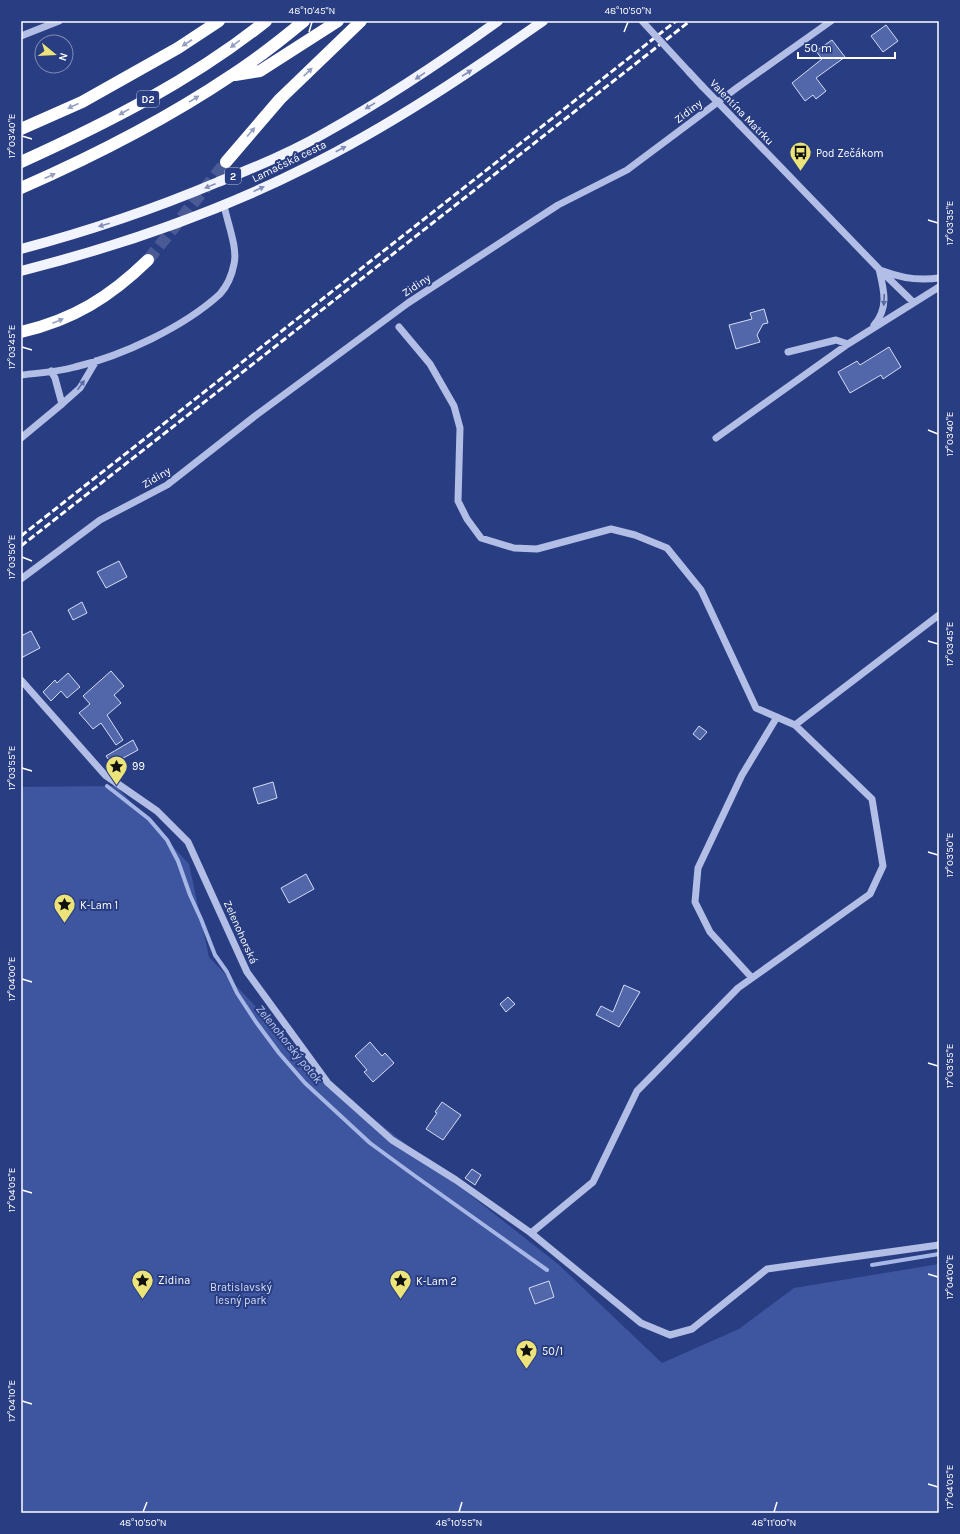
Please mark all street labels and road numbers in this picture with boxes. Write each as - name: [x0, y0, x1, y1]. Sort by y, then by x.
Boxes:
- street label: Valentína Matrku: [707, 77, 776, 148]
- road number: D2: [137, 91, 159, 107]
- street label: Zidiny: [672, 97, 705, 126]
- street label: Lamačská cesta: [250, 138, 329, 185]
- road number: 2: [225, 168, 241, 184]
- street label: Zidiny: [400, 271, 433, 300]
- street label: Zidiny: [139, 464, 173, 491]
- street label: Zelenohorská: [221, 898, 260, 966]

